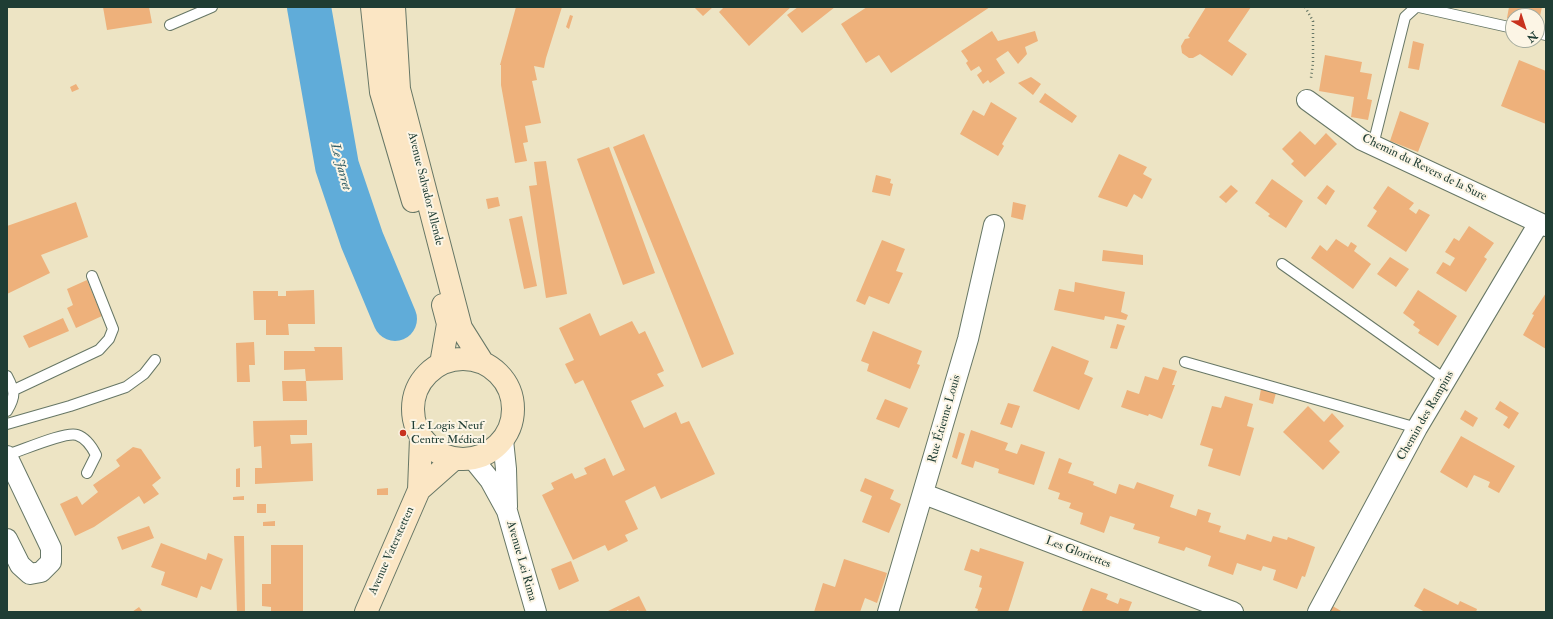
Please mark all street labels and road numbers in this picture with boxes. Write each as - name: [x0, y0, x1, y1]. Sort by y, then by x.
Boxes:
- street label: Avenue Salvador Allende: [404, 131, 446, 247]
- street label: Chemin du Revers de la Sure: [1359, 132, 1489, 204]
- street label: Chemin des Rampins: [1394, 369, 1458, 463]
- street label: Rue Étienne Louis: [926, 373, 964, 465]
- street label: Avenue Vaterstetten: [366, 505, 418, 597]
- street label: Avenue Lei Rima: [503, 519, 539, 603]
- street label: Les Gloriettes: [1043, 534, 1113, 572]

